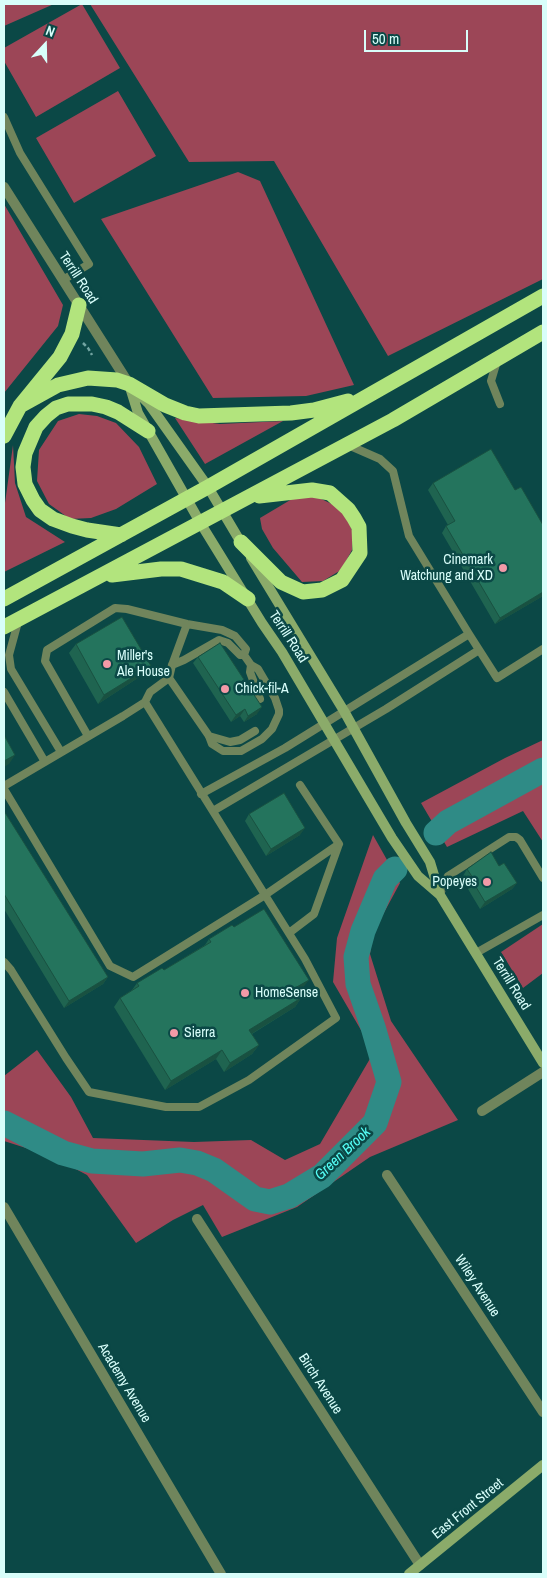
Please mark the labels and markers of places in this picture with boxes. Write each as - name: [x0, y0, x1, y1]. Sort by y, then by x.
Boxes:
- place label: Cinemark Watchung and XD: [400, 552, 493, 584]
- marker: Cinemark Watchung and XD: [497, 562, 509, 574]
- place label: Miller's Ale House: [117, 648, 170, 680]
- marker: Miller's Ale House: [101, 658, 113, 670]
- place label: Chick-fil-A: [235, 681, 289, 697]
- marker: Chick-fil-A: [219, 683, 231, 695]
- place label: Popeyes: [432, 874, 477, 890]
- marker: Popeyes: [481, 876, 493, 888]
- place label: HomeSense: [255, 985, 318, 1001]
- marker: HomeSense: [239, 987, 251, 999]
- place label: Sierra: [184, 1025, 215, 1041]
- marker: Sierra: [168, 1027, 180, 1039]

